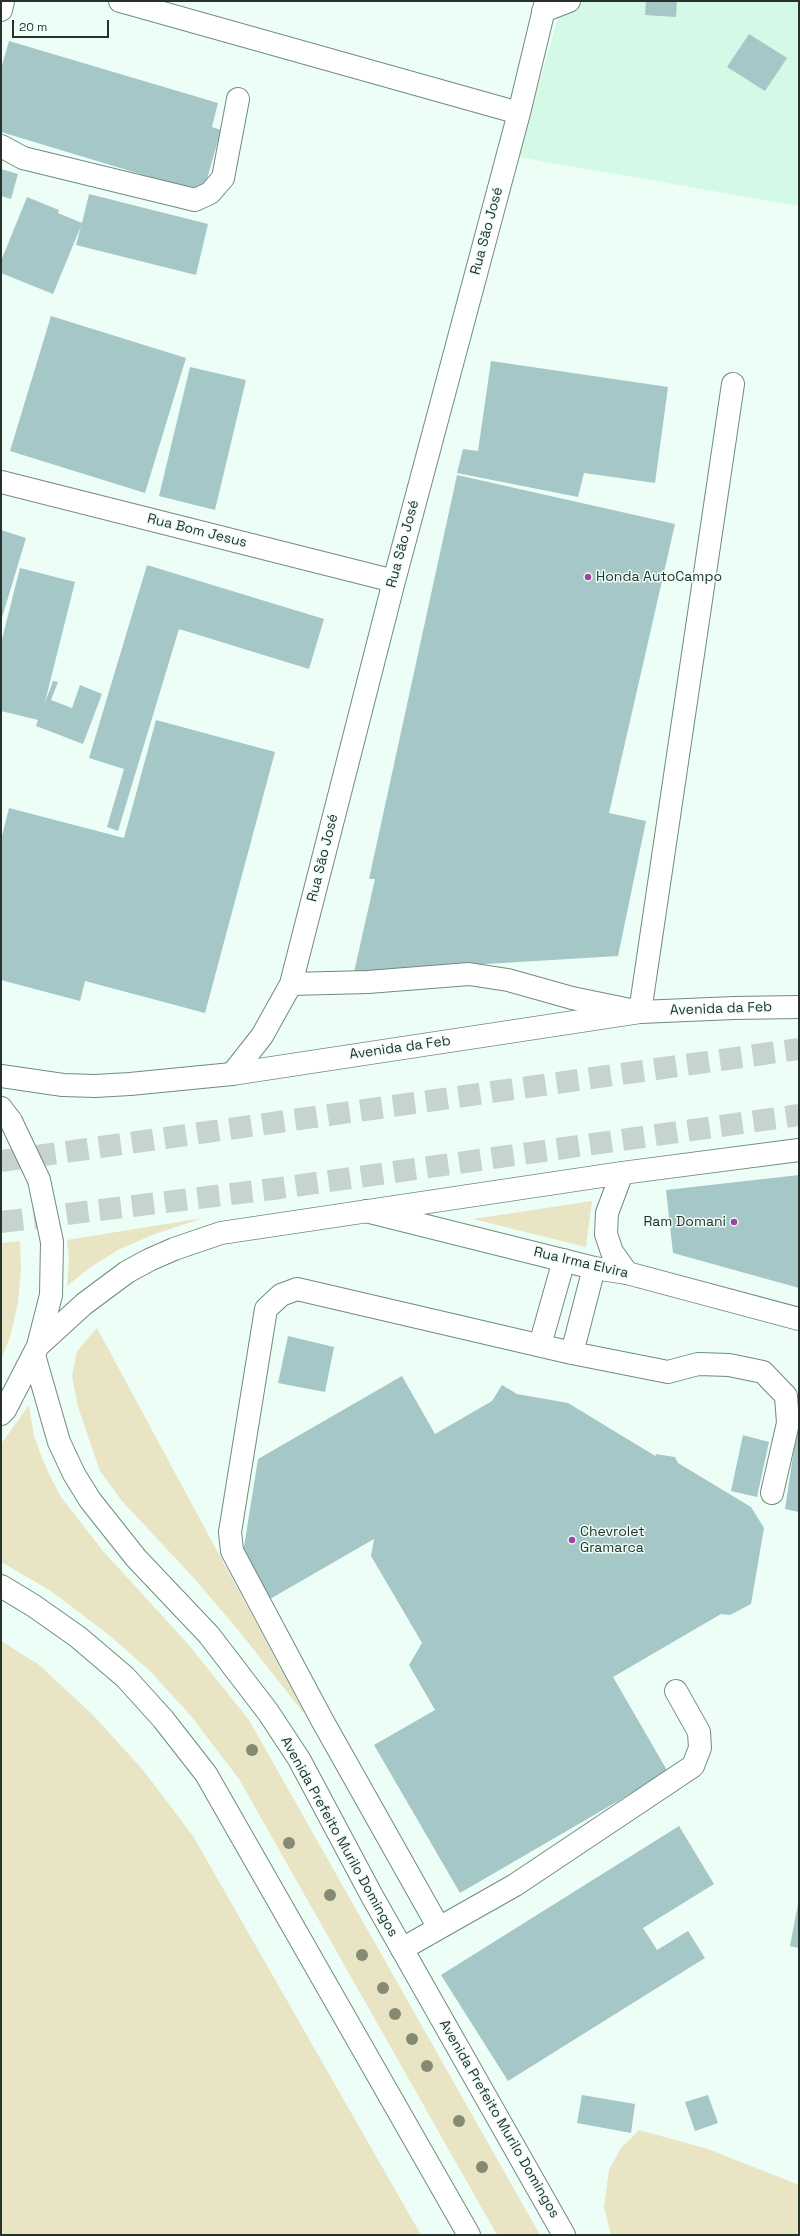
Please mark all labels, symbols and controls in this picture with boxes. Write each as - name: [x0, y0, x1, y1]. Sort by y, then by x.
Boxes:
- scale bar: [14, 12, 111, 38]
- text: 20 m: [19, 19, 47, 35]
- street label: Rua São José: [467, 185, 507, 277]
- street label: Rua São José: [383, 498, 423, 590]
- street label: Rua Bom Jesus: [145, 510, 249, 552]
- place label: Honda AutoCampo: [596, 569, 722, 585]
- marker: Honda AutoCampo: [583, 572, 593, 582]
- street label: Rua São José: [304, 812, 342, 904]
- street label: Avenida da Feb: [670, 999, 772, 1019]
- street label: Avenida da Feb: [348, 1033, 452, 1063]
- place label: Ram Domani: [643, 1214, 726, 1230]
- marker: Ram Domani: [729, 1217, 739, 1227]
- street label: Rua Irma Elvira: [532, 1244, 630, 1282]
- place label: Chevrolet Gramarca: [580, 1524, 645, 1556]
- marker: Chevrolet Gramarca: [567, 1535, 577, 1545]
- street label: Avenida Prefeito Murilo Domingos: [277, 1734, 401, 1940]
- street label: Avenida Prefeito Murilo Domingos: [435, 2017, 563, 2221]

